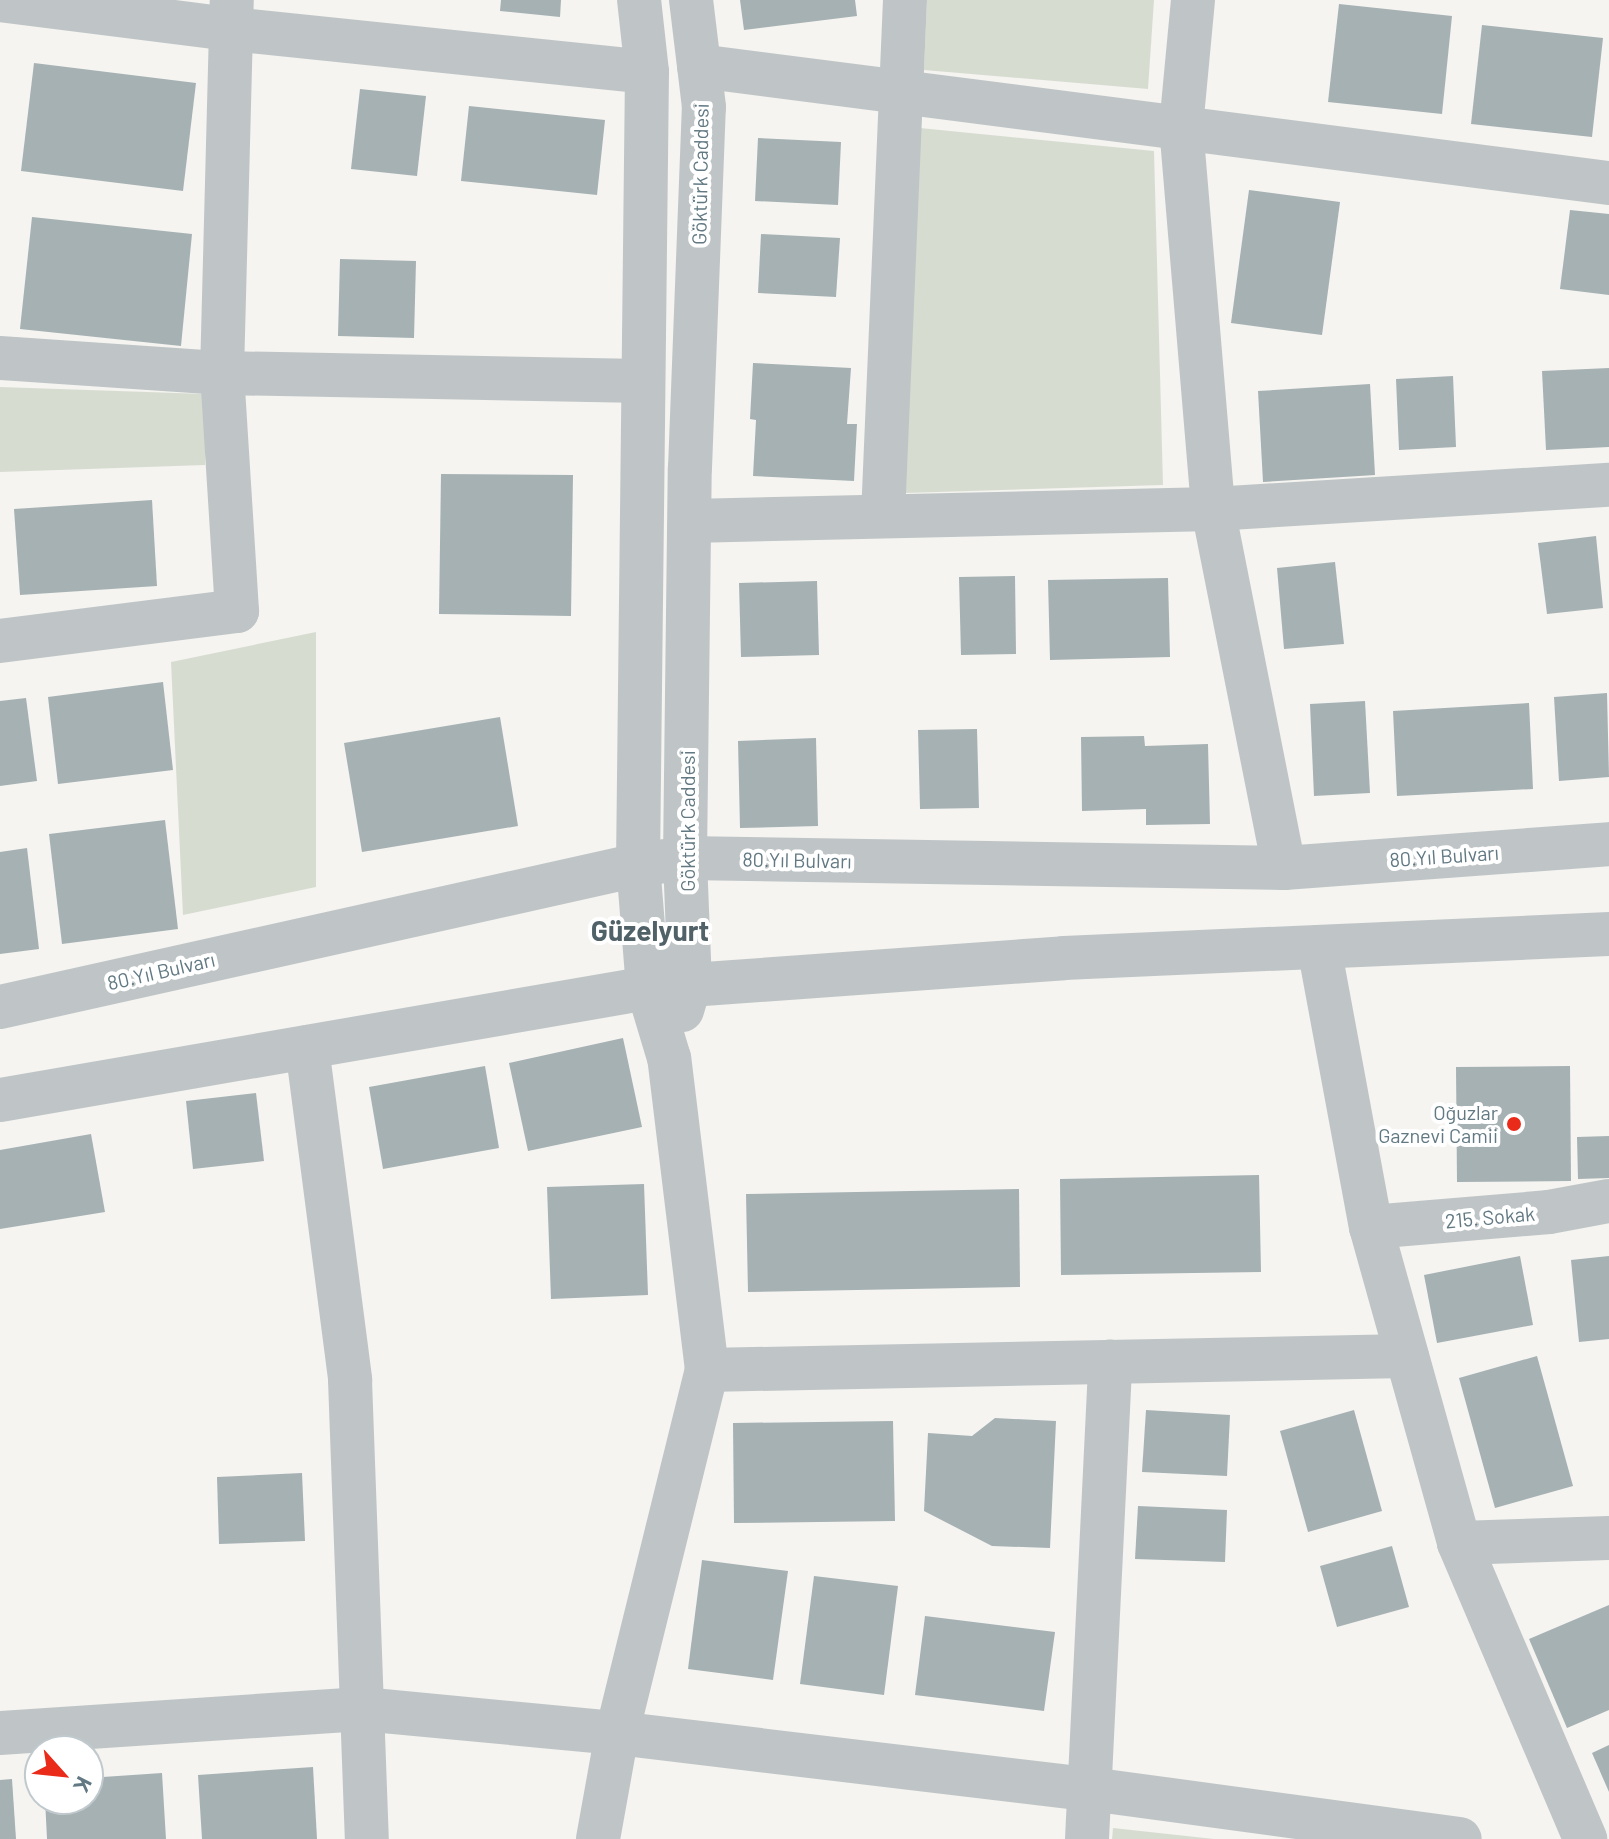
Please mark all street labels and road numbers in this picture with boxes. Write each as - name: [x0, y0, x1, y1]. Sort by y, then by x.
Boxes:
- street label: Göktürk Caddesi: [687, 103, 713, 245]
- street label: Göktürk Caddesi: [675, 750, 699, 892]
- street label: 80.Yıl Bulvarı: [1389, 840, 1499, 872]
- street label: 80.Yıl Bulvarı: [742, 847, 852, 873]
- street label: 80.Yıl Bulvarı: [105, 947, 217, 995]
- street label: 215. Sokak: [1444, 1201, 1536, 1233]

